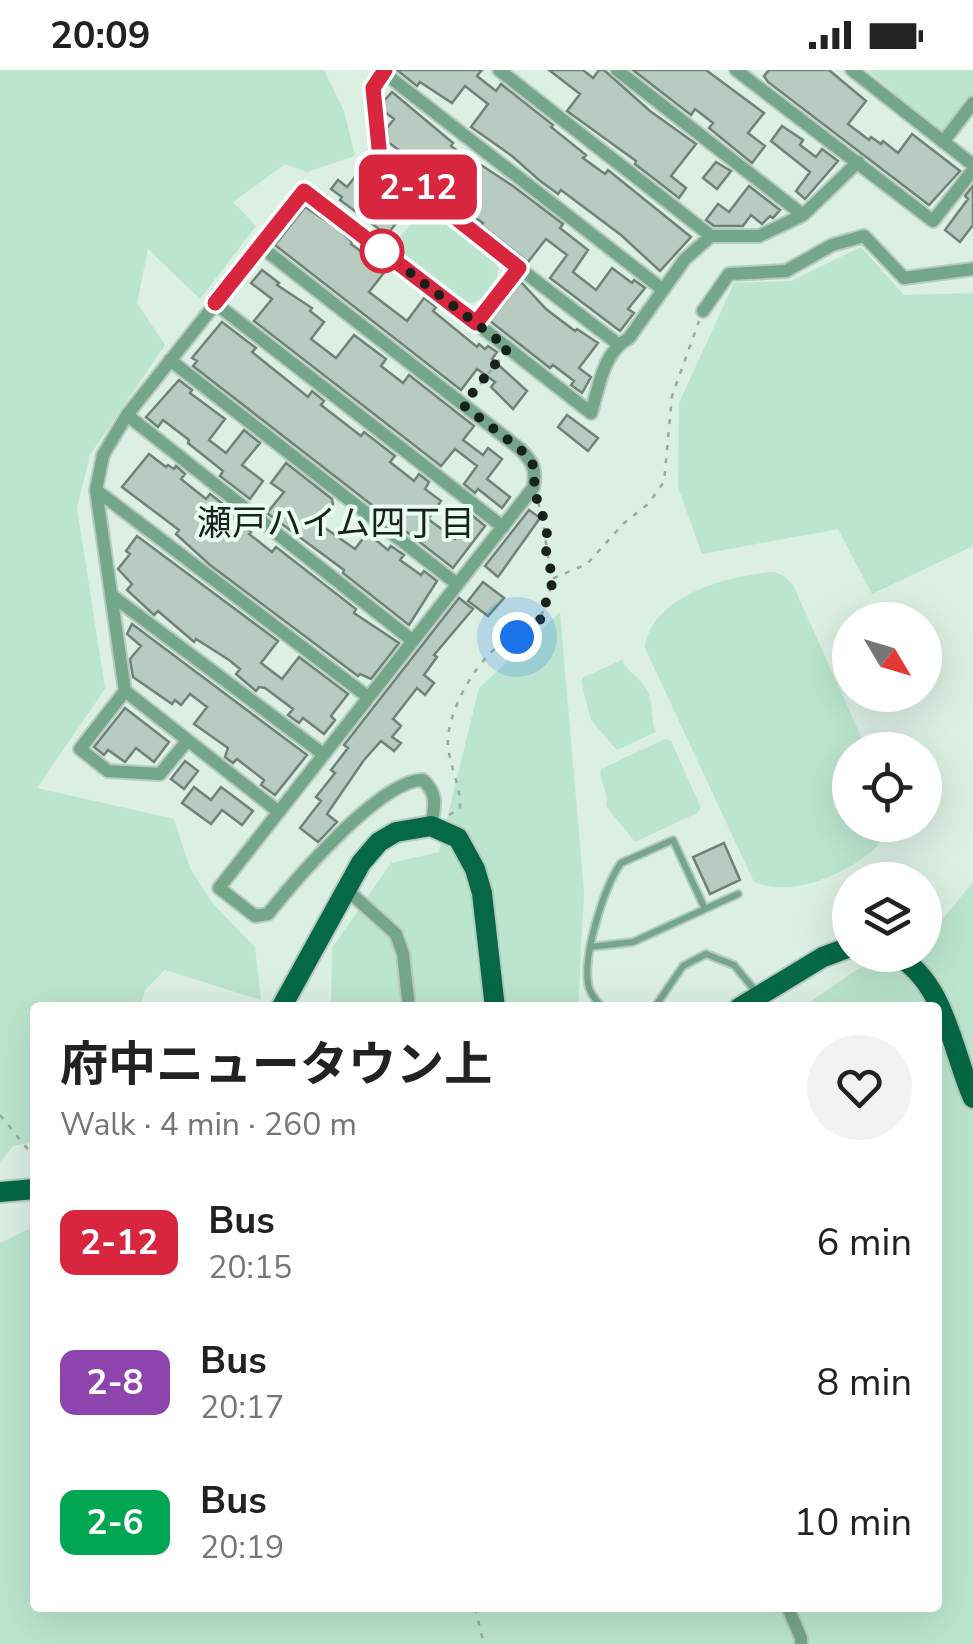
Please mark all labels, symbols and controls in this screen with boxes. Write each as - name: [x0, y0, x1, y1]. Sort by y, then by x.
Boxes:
- text: 20:09: [50, 10, 151, 61]
- line badge: 2-12: [348, 154, 488, 220]
- text: 2-12: [379, 164, 457, 211]
- unlabelled marker: [361, 230, 403, 272]
- district label: 瀬戸ハイム四丁目: [197, 500, 475, 547]
- north arrow: [832, 602, 942, 712]
- map controls: [832, 602, 942, 972]
- your location: [492, 612, 542, 662]
- button: locate: [832, 732, 942, 842]
- button: layers: [832, 862, 942, 972]
- text: 府中ニュータウン上: [60, 1032, 492, 1098]
- button: heart: [807, 1035, 912, 1140]
- text: Walk · 4 min · 260 m: [60, 1103, 357, 1146]
- text: Bus: [208, 1195, 275, 1246]
- text: 6 min: [817, 1217, 912, 1268]
- text: 2-12: [80, 1219, 158, 1266]
- text: 20:15: [208, 1246, 292, 1289]
- text: Bus: [200, 1335, 267, 1386]
- text: 8 min: [817, 1357, 912, 1408]
- text: 2-8: [86, 1359, 144, 1406]
- text: 20:17: [200, 1386, 284, 1429]
- text: Bus: [200, 1475, 267, 1526]
- text: 10 min: [794, 1497, 912, 1548]
- text: 2-6: [86, 1499, 144, 1546]
- text: 20:19: [200, 1526, 284, 1569]

